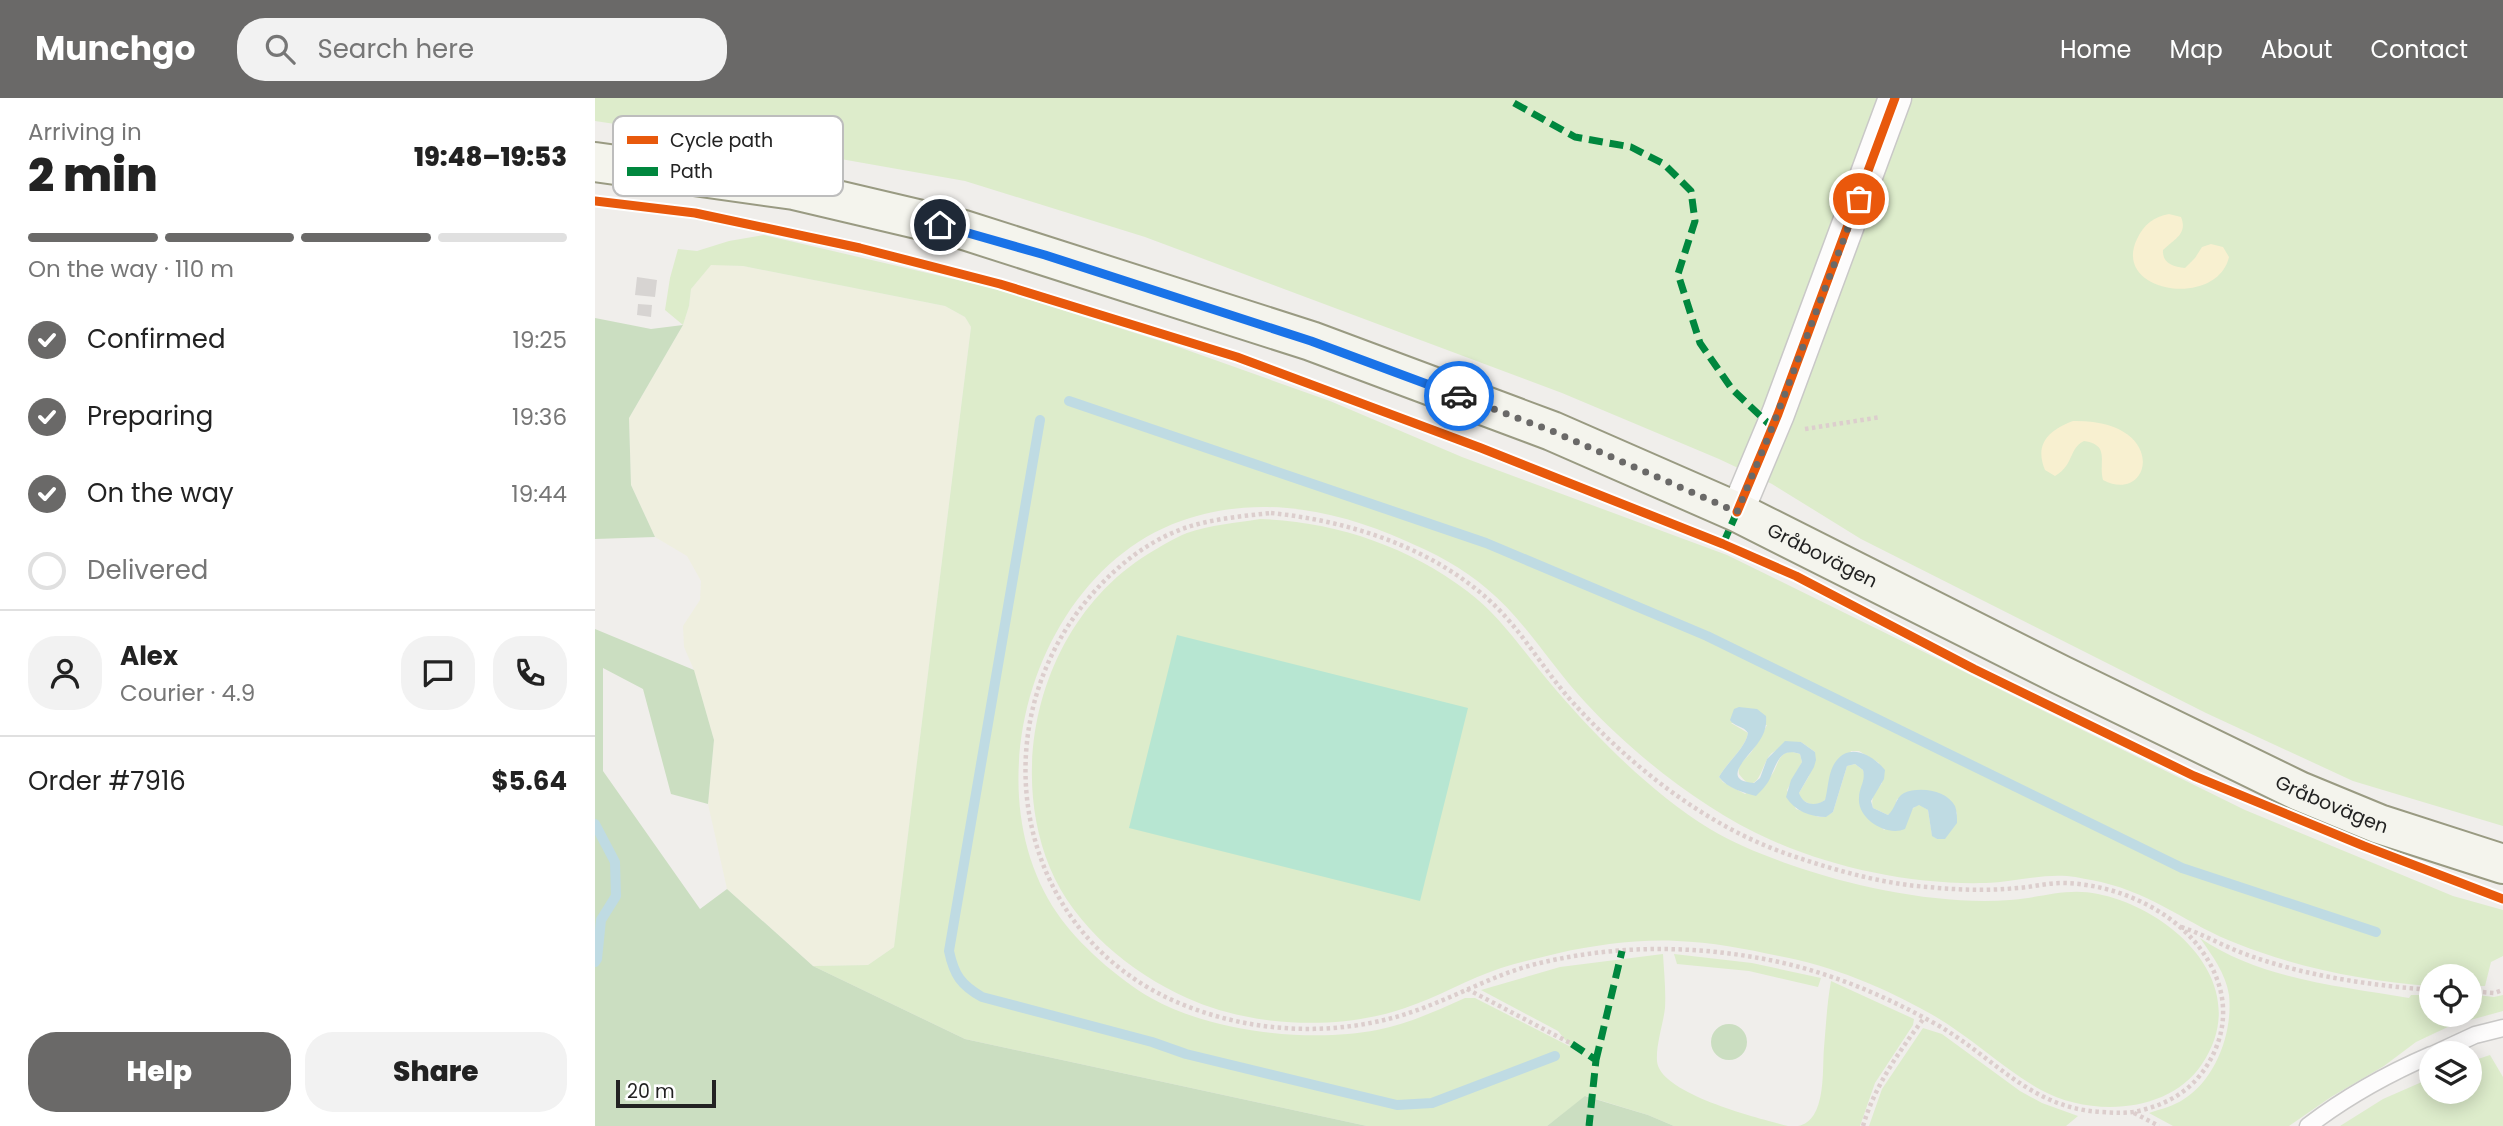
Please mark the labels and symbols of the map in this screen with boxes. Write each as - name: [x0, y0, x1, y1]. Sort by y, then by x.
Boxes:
- legend: [613, 116, 843, 196]
- text: Cycle path: [670, 127, 773, 154]
- text: Path: [670, 158, 713, 185]
- pin: [1829, 169, 1889, 229]
- pin: [910, 195, 970, 255]
- courier: [1424, 361, 1494, 431]
- street label: Gråbovägen: [1763, 516, 1882, 594]
- street label: Gråbovägen: [2271, 768, 2392, 840]
- scale bar: [616, 1077, 716, 1109]

